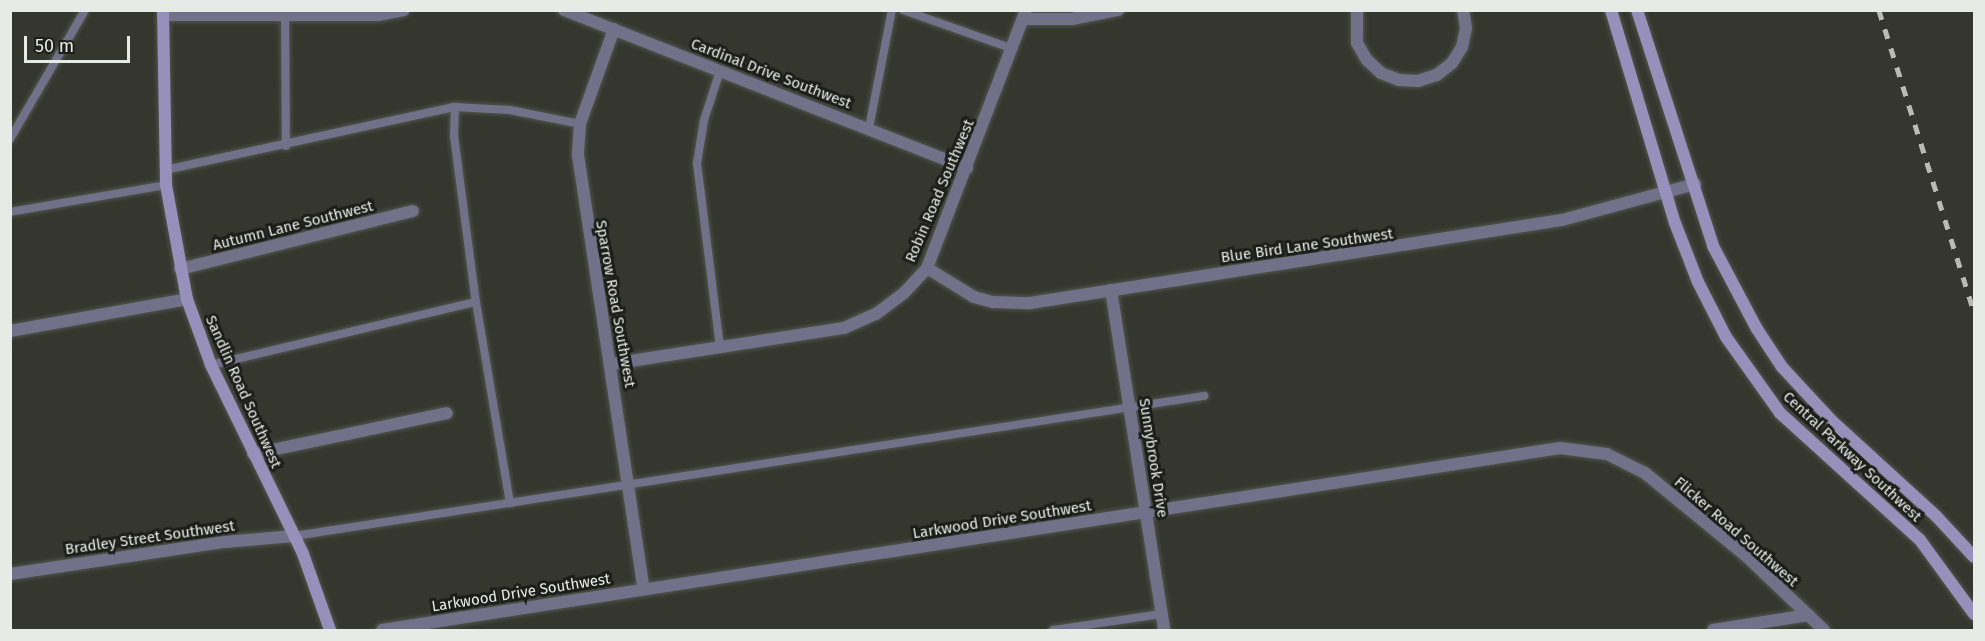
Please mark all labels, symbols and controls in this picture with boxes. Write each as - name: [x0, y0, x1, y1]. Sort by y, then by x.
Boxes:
- scale bar: [27, 24, 134, 62]
- text: 50 m: [35, 35, 74, 57]
- street label: Cardinal Drive Southwest: [688, 35, 854, 113]
- street label: Robin Road Southwest: [902, 117, 978, 265]
- street label: Autumn Lane Southwest: [211, 197, 375, 255]
- street label: Sparrow Road Southwest: [591, 219, 639, 389]
- street label: Blue Bird Lane Southwest: [1220, 225, 1394, 267]
- street label: Sandlin Road Southwest: [201, 313, 285, 471]
- street label: Central Parkway Southwest: [1779, 388, 1925, 526]
- street label: Sunnybrook Drive: [1135, 397, 1171, 519]
- street label: Flicker Road Southwest: [1670, 473, 1802, 591]
- street label: Larkwood Drive Southwest: [911, 497, 1093, 543]
- street label: Bradley Street Southwest: [64, 517, 236, 559]
- street label: Larkwood Drive Southwest: [430, 570, 612, 616]

